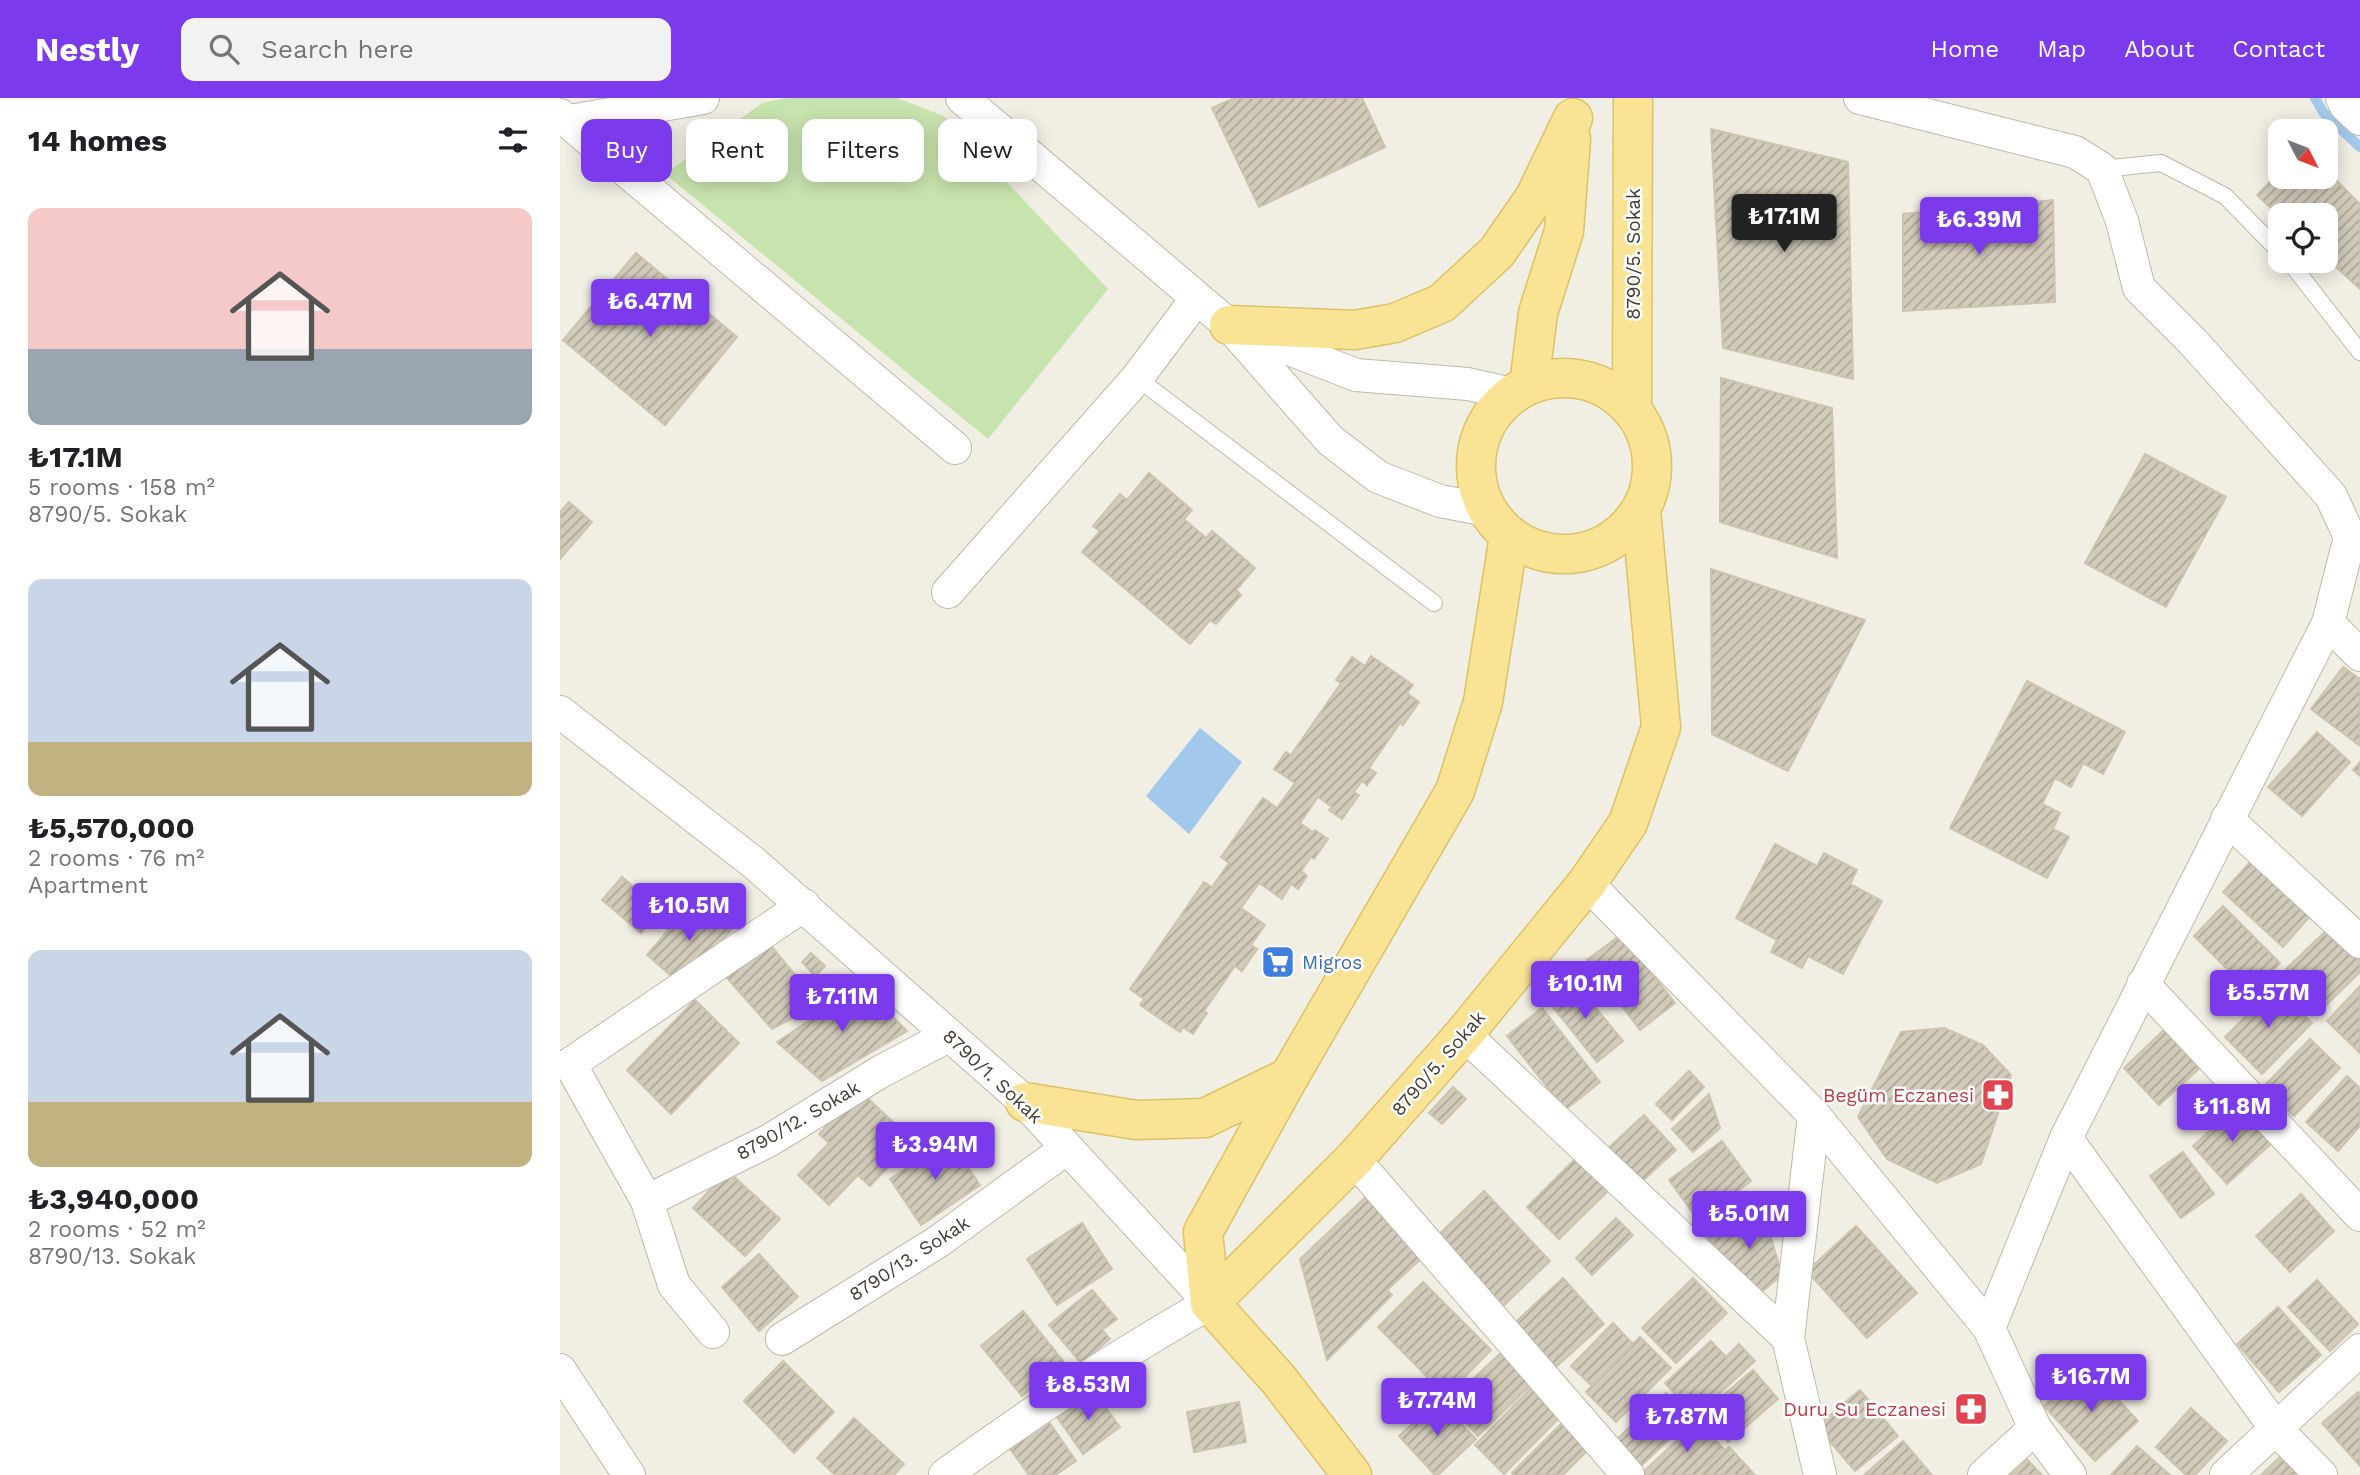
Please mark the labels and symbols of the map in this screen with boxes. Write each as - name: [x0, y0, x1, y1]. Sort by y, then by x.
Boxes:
- north arrow: [2268, 119, 2338, 189]
- street label: 8790/5. Sokak: [1622, 188, 1645, 320]
- pin: ₺17.1M: [1727, 194, 1841, 254]
- pin: ₺6.39M: [1922, 198, 2036, 257]
- pin: ₺6.47M: [593, 280, 707, 339]
- pin: ₺10.5M: [632, 884, 746, 943]
- supermarket icon: Migros: [1259, 943, 1297, 981]
- place label: Migros: [1302, 951, 1362, 974]
- pin: ₺10.1M: [1528, 962, 1642, 1021]
- pin: ₺5.57M: [2211, 970, 2325, 1030]
- pin: ₺7.11M: [785, 974, 899, 1034]
- street label: 8790/5. Sokak: [1387, 1006, 1490, 1120]
- street label: 8790/1. Sokak: [938, 1024, 1047, 1129]
- street label: 8790/12. Sokak: [732, 1076, 864, 1165]
- pharmacy icon: Begüm Eczanesi: [1979, 1076, 2017, 1114]
- place label: Begüm Eczanesi: [1823, 1084, 1974, 1107]
- pin: ₺11.8M: [2175, 1084, 2289, 1144]
- pin: ₺3.94M: [878, 1122, 992, 1182]
- pin: ₺5.01M: [1692, 1192, 1806, 1251]
- street label: 8790/13. Sokak: [845, 1211, 974, 1306]
- pin: ₺16.7M: [2034, 1354, 2148, 1414]
- pin: ₺8.53M: [1031, 1362, 1145, 1422]
- pin: ₺7.74M: [1380, 1378, 1494, 1438]
- pharmacy icon: Duru Su Eczanesi: [1952, 1390, 1990, 1428]
- pin: ₺7.87M: [1630, 1394, 1744, 1454]
- place label: Duru Su Eczanesi: [1783, 1398, 1946, 1421]

